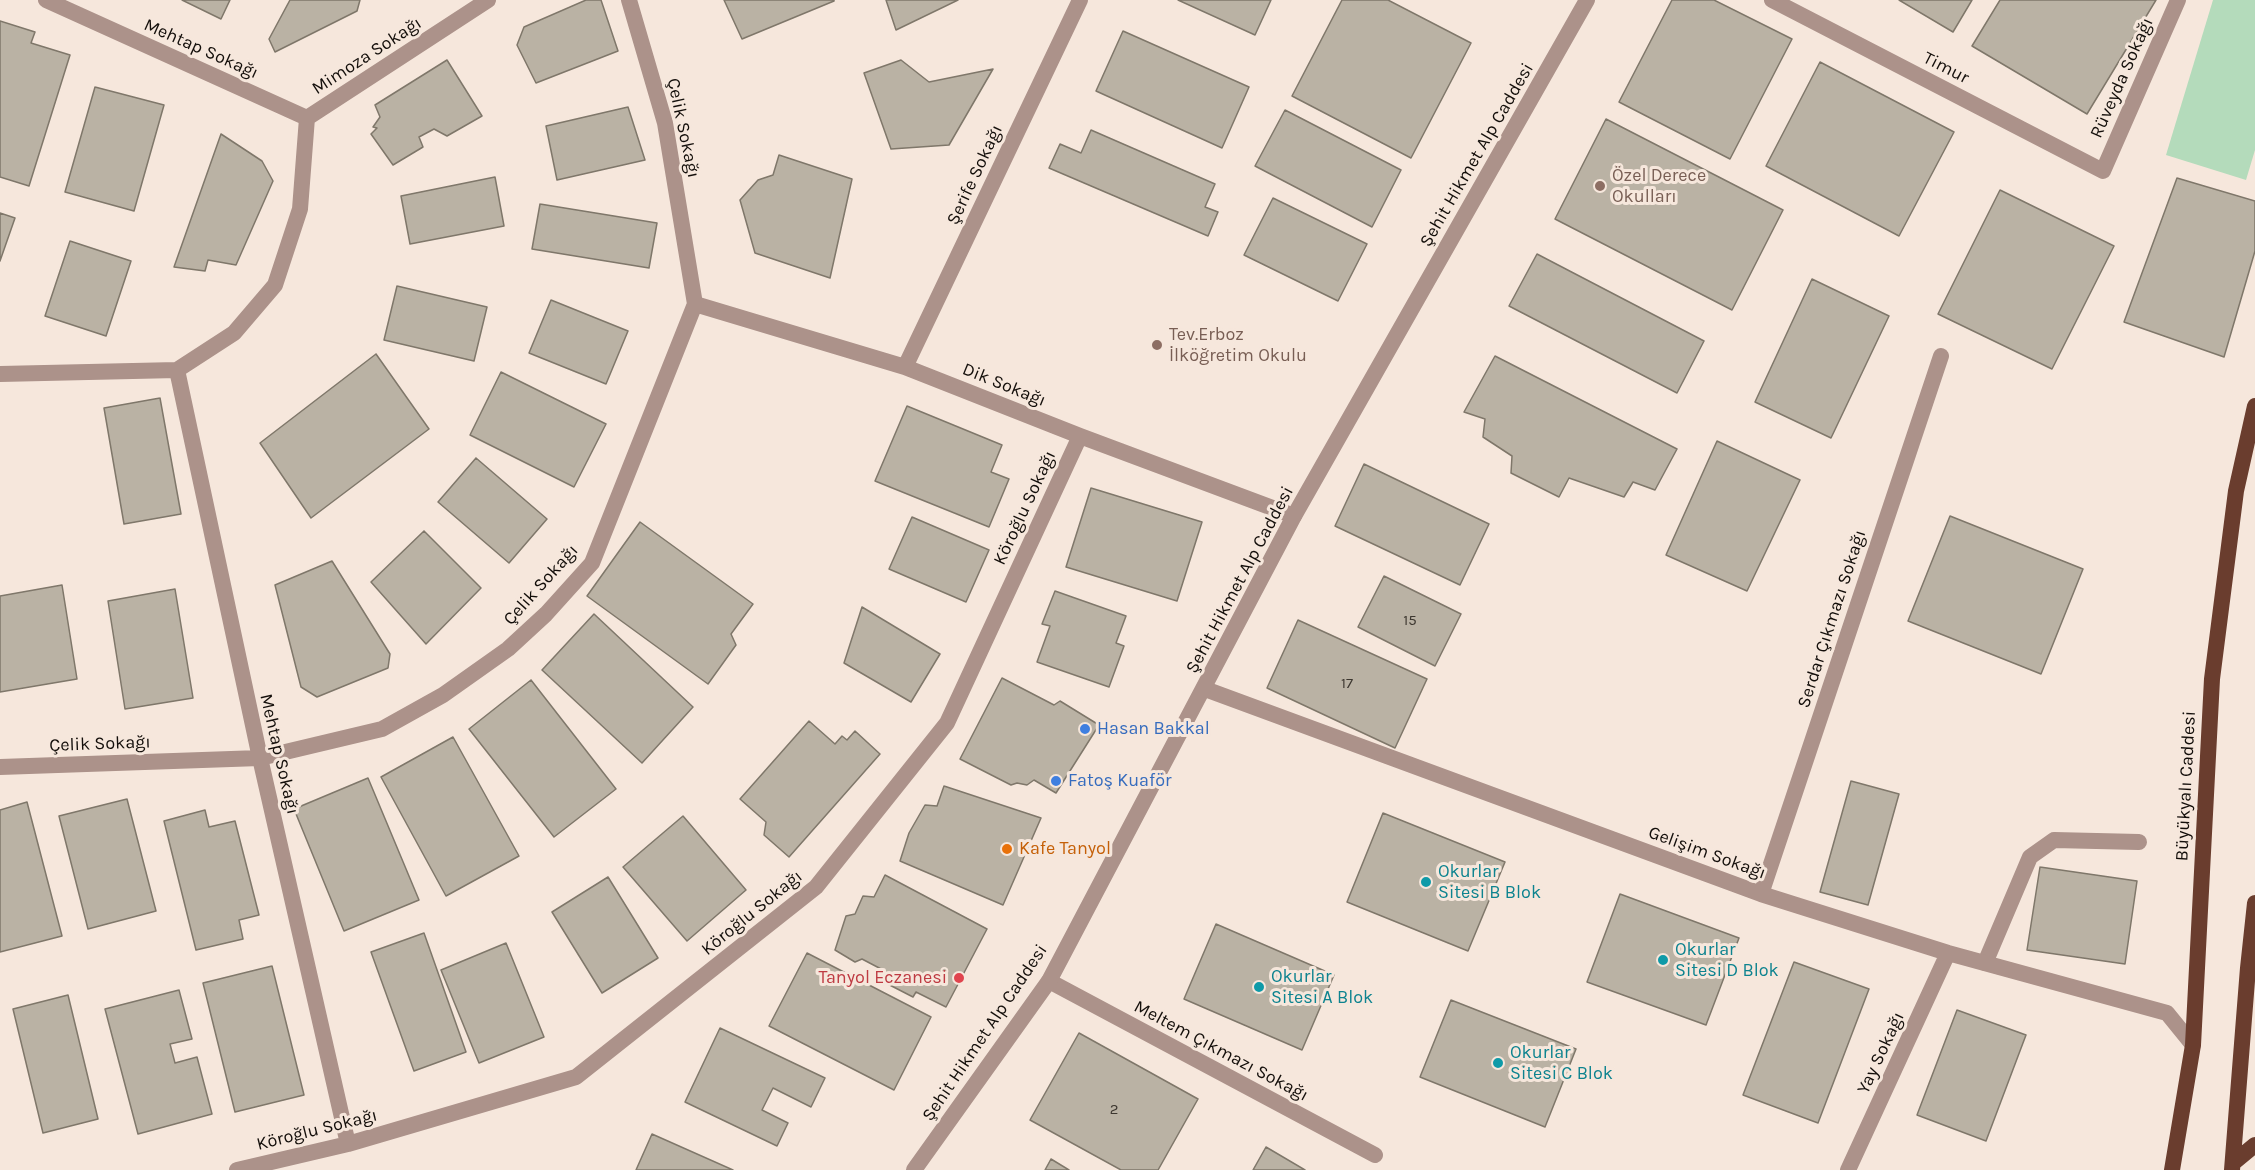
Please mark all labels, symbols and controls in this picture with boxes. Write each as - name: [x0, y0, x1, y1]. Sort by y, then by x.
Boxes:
- street label: Mimoza Sokağı: [308, 13, 426, 99]
- street label: Mehtap Sokağı: [140, 14, 262, 84]
- street label: Rüveyda Sokağı: [2086, 14, 2158, 142]
- street label: Timur: [1919, 47, 1973, 89]
- street label: Şehit Hikmet Alp Caddesi: [1416, 59, 1538, 251]
- street label: Çelik Sokağı: [662, 76, 704, 180]
- street label: Şerife Sokağı: [942, 122, 1008, 228]
- place label: Özel Derece Okulları: [1612, 165, 1706, 207]
- marker: Özel Derece Okulları: [1593, 179, 1607, 193]
- place label: Tev.Erboz İlköğretim Okulu: [1169, 324, 1307, 366]
- marker: Tev.Erboz İlköğretim Okulu: [1150, 338, 1164, 352]
- street label: Dik Sokağı: [959, 359, 1049, 411]
- street label: Köroğlu Sokağı: [989, 447, 1061, 569]
- street label: Şehit Hikmet Alp Caddesi: [1182, 483, 1298, 677]
- street label: Serdar Çıkmazı Sokağı: [1793, 527, 1871, 711]
- street label: Çelik Sokağı: [499, 540, 583, 630]
- house number: 15: [1403, 612, 1417, 630]
- house number: 17: [1341, 675, 1353, 693]
- street label: Mehtap Sokağı: [255, 692, 303, 816]
- street label: Büyükyalı Caddesi: [2171, 710, 2201, 862]
- place label: Hasan Bakkal: [1097, 718, 1210, 740]
- marker: Hasan Bakkal: [1078, 722, 1092, 736]
- street label: Çelik Sokağı: [49, 731, 151, 757]
- place label: Fatoş Kuaför: [1068, 770, 1171, 792]
- marker: Fatoş Kuaför: [1049, 774, 1063, 788]
- street label: Gelişim Sokağı: [1645, 822, 1769, 884]
- place label: Kafe Tanyol: [1019, 838, 1111, 860]
- marker: Kafe Tanyol: [1000, 842, 1014, 856]
- place label: Okurlar Sitesi B Blok: [1438, 861, 1541, 904]
- street label: Köroğlu Sokağı: [697, 866, 807, 960]
- marker: Okurlar Sitesi B Blok: [1419, 875, 1433, 889]
- place label: Okurlar Sitesi D Blok: [1675, 939, 1779, 982]
- street label: Şehit Hikmet Alp Caddesi: [918, 941, 1052, 1125]
- marker: Okurlar Sitesi D Blok: [1656, 953, 1670, 967]
- place label: Okurlar Sitesi A Blok: [1271, 966, 1373, 1008]
- place label: Tanyol Eczanesi: [818, 967, 947, 989]
- marker: Tanyol Eczanesi: [952, 971, 966, 985]
- marker: Okurlar Sitesi A Blok: [1252, 980, 1266, 994]
- street label: Meltem Çıkmazı Sokağı: [1130, 996, 1312, 1106]
- street label: Yay Sokağı: [1853, 1009, 1909, 1097]
- place label: Okurlar Sitesi C Blok: [1510, 1042, 1613, 1084]
- marker: Okurlar Sitesi C Blok: [1491, 1056, 1505, 1070]
- house number: 2: [1110, 1101, 1118, 1119]
- street label: Köroğlu Sokağı: [254, 1105, 380, 1155]

